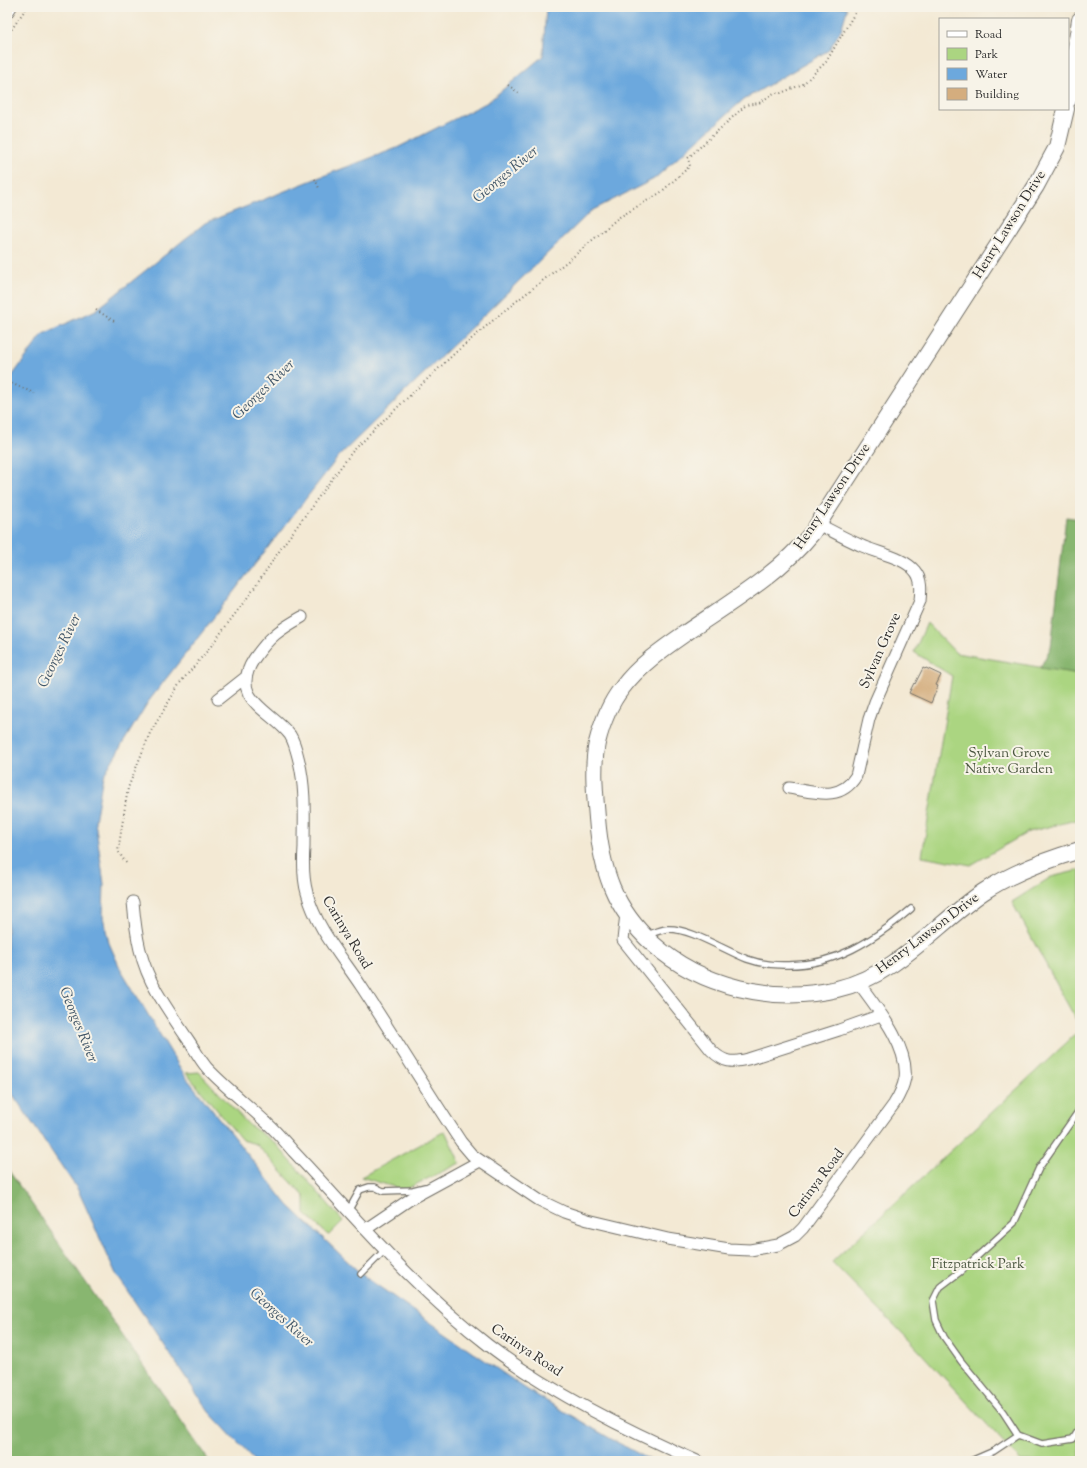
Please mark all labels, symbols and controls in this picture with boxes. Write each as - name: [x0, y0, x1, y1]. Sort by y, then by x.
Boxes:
- legend: [939, 18, 1069, 110]
- text: Road: [975, 26, 1002, 44]
- text: Park: [975, 46, 998, 64]
- text: Water: [975, 66, 1008, 84]
- text: Building: [975, 86, 1019, 104]
- water label: Georges River: [469, 141, 544, 209]
- street label: Henry Lawson Drive: [969, 167, 1051, 283]
- water label: Georges River: [228, 354, 301, 425]
- street label: Henry Lawson Drive: [790, 440, 876, 554]
- water label: Georges River: [33, 610, 87, 691]
- street label: Sylvan Grove: [855, 610, 907, 692]
- park label: Sylvan Grove Native Garden: [965, 744, 1053, 780]
- street label: Henry Lawson Drive: [872, 889, 984, 979]
- street label: Carinya Road: [316, 893, 376, 974]
- water label: Georges River: [53, 984, 103, 1067]
- street label: Carinya Road: [784, 1145, 850, 1223]
- park label: Fitzpatrick Park: [931, 1255, 1025, 1275]
- water label: Georges River: [244, 1283, 318, 1353]
- street label: Carinya Road: [486, 1320, 566, 1382]

